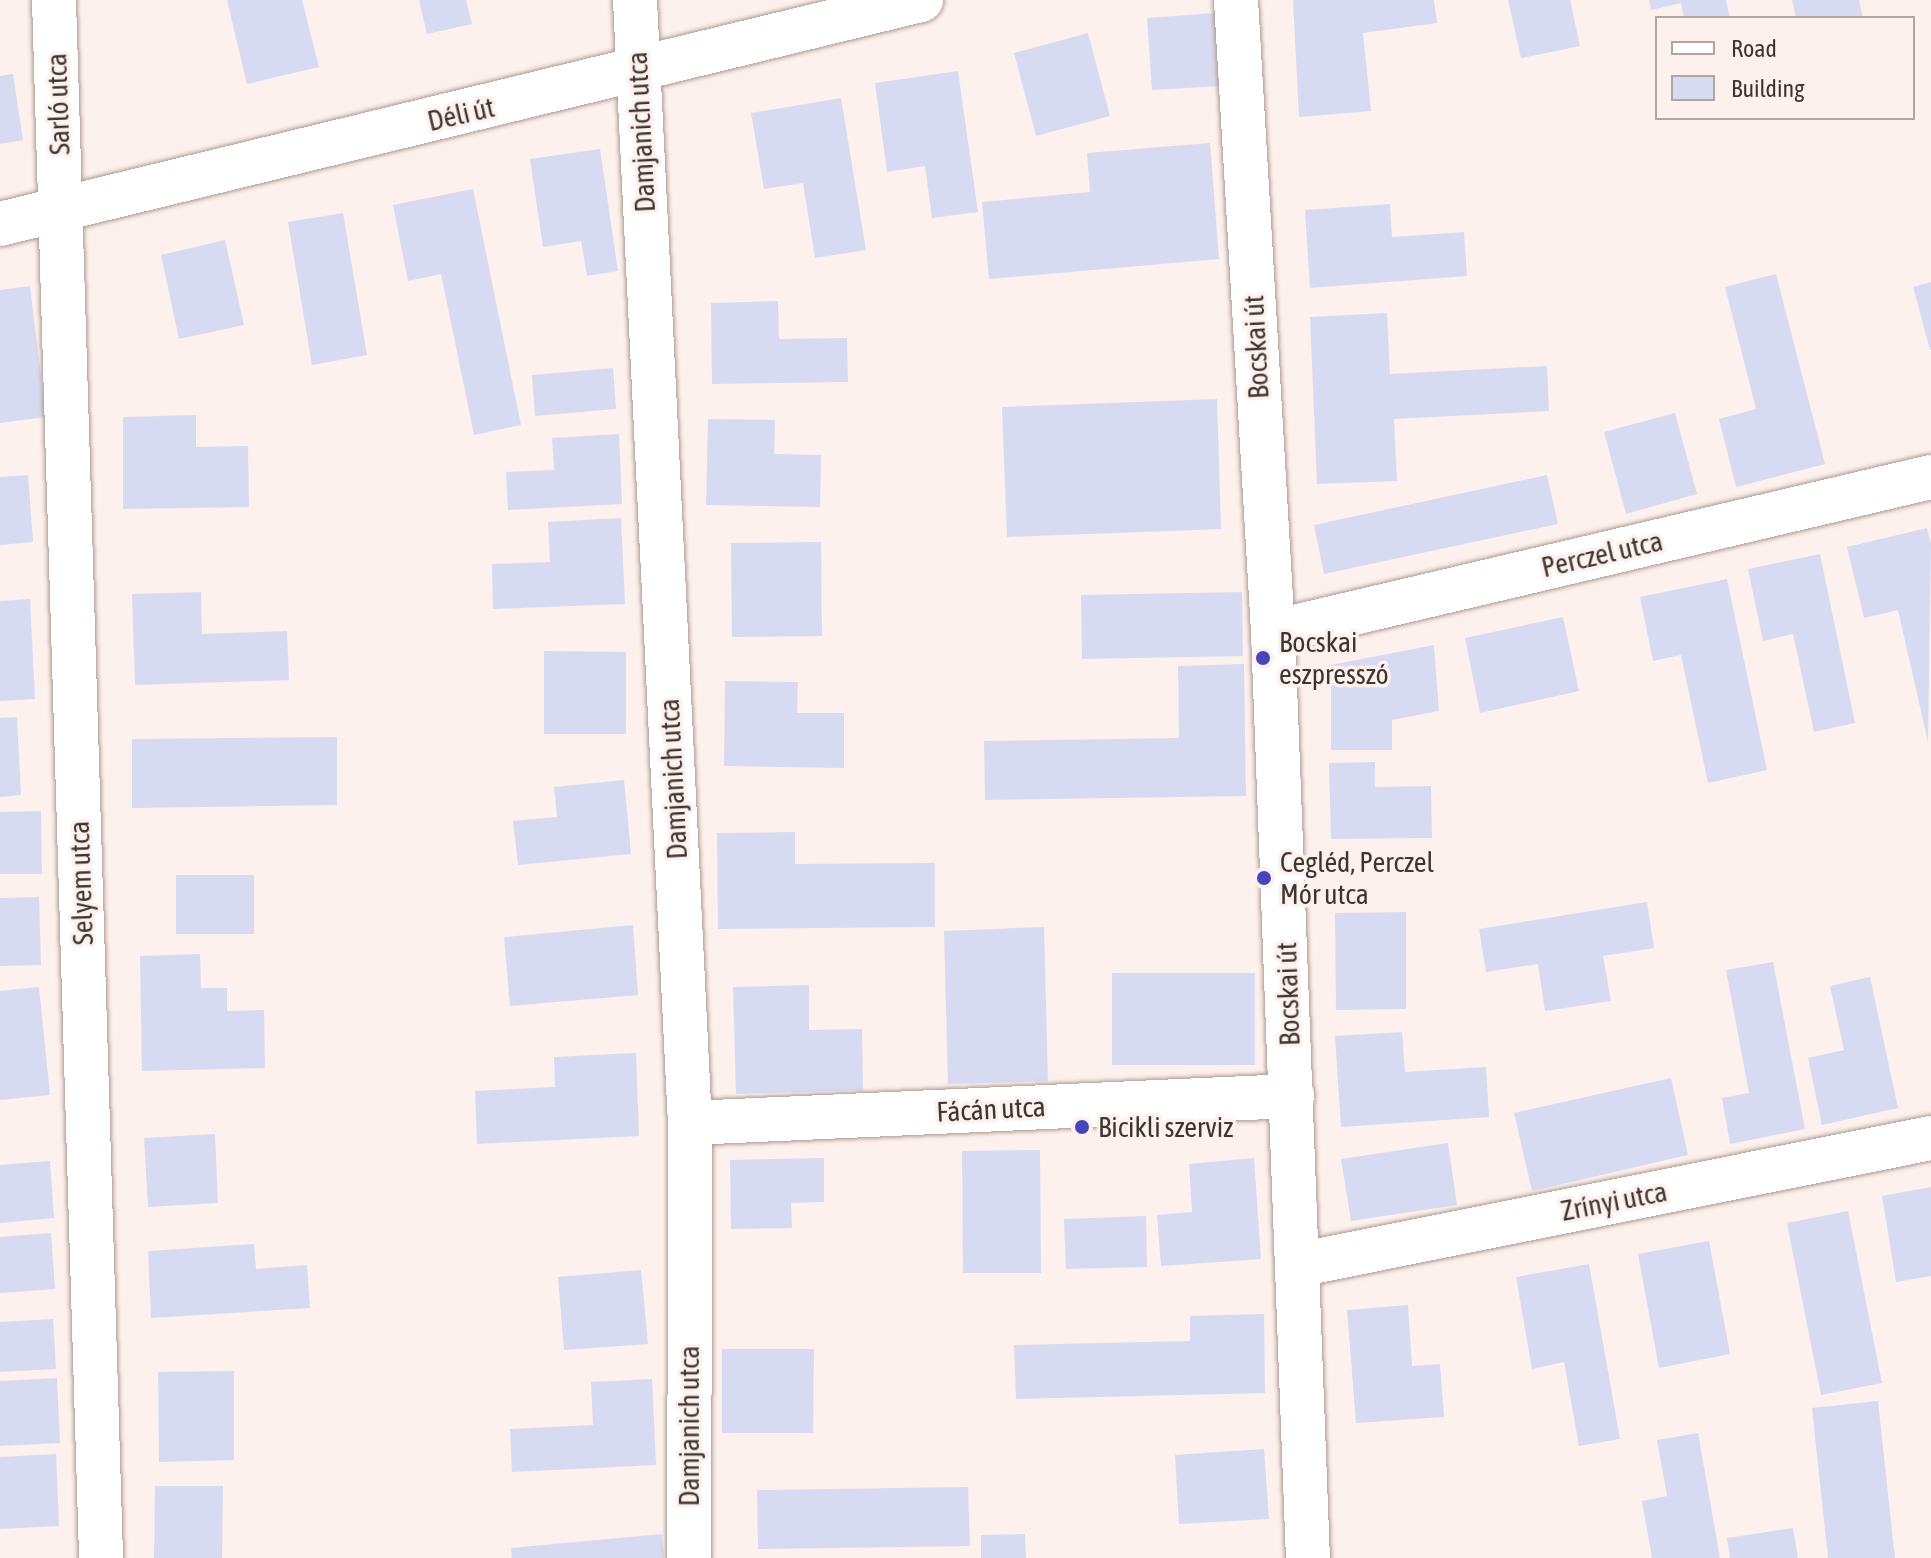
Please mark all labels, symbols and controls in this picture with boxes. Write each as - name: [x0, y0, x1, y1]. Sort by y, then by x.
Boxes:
- legend: [1655, 16, 1915, 120]
- text: Road: [1731, 35, 1777, 62]
- street label: Damjanich utca: [620, 51, 662, 213]
- street label: Sarló utca: [39, 53, 77, 155]
- text: Building: [1731, 75, 1804, 102]
- street label: Déli út: [424, 90, 498, 138]
- street label: Bocskai út: [1237, 294, 1275, 400]
- street label: Perczel utca: [1538, 524, 1666, 584]
- place label: Bocskai eszpresszó: [1279, 625, 1389, 691]
- marker: Bocskai eszpresszó: [1254, 649, 1272, 667]
- street label: Damjanich utca: [652, 698, 694, 860]
- street label: Selyem utca: [62, 820, 100, 946]
- place label: Cegléd, Perczel Mór utca: [1280, 845, 1434, 911]
- marker: Cegléd, Perczel Mór utca: [1255, 869, 1273, 887]
- street label: Bocskai út: [1269, 942, 1307, 1046]
- street label: Fácán utca: [936, 1089, 1046, 1129]
- place label: Bicikli szerviz: [1098, 1110, 1233, 1144]
- marker: Bicikli szerviz: [1073, 1118, 1091, 1136]
- street label: Zrínyi utca: [1558, 1174, 1670, 1228]
- street label: Damjanich utca: [672, 1346, 706, 1506]

